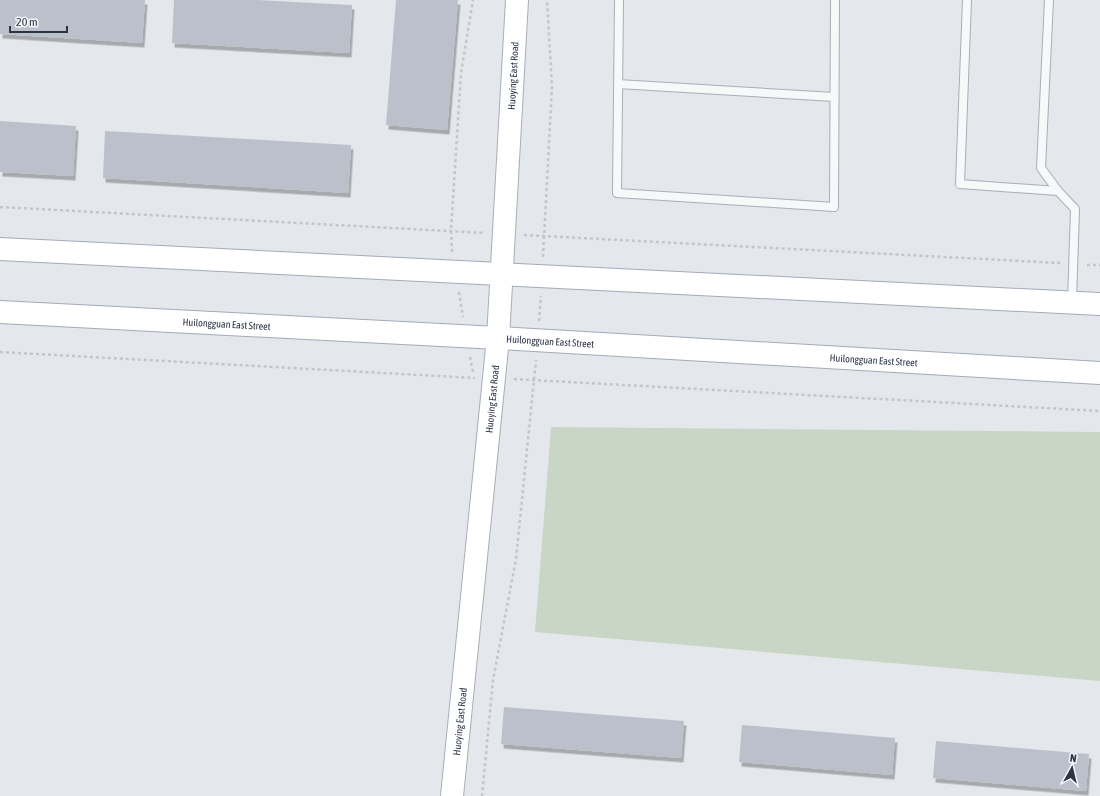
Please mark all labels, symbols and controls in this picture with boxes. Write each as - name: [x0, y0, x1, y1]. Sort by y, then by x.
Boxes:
- scale bar: [10, 8, 67, 34]
- text: 20 m: [16, 15, 38, 29]
- street label: Huoying East Road: [506, 41, 521, 110]
- street label: Huilongguan East Street: [182, 317, 271, 332]
- street label: Huilongguan East Street: [506, 333, 595, 350]
- street label: Huilongguan East Street: [829, 352, 918, 368]
- street label: Huoying East Road: [483, 364, 501, 433]
- street label: Huoying East Road: [451, 687, 469, 756]
- north arrow: [1052, 748, 1092, 788]
- text: N: [1069, 752, 1077, 764]

